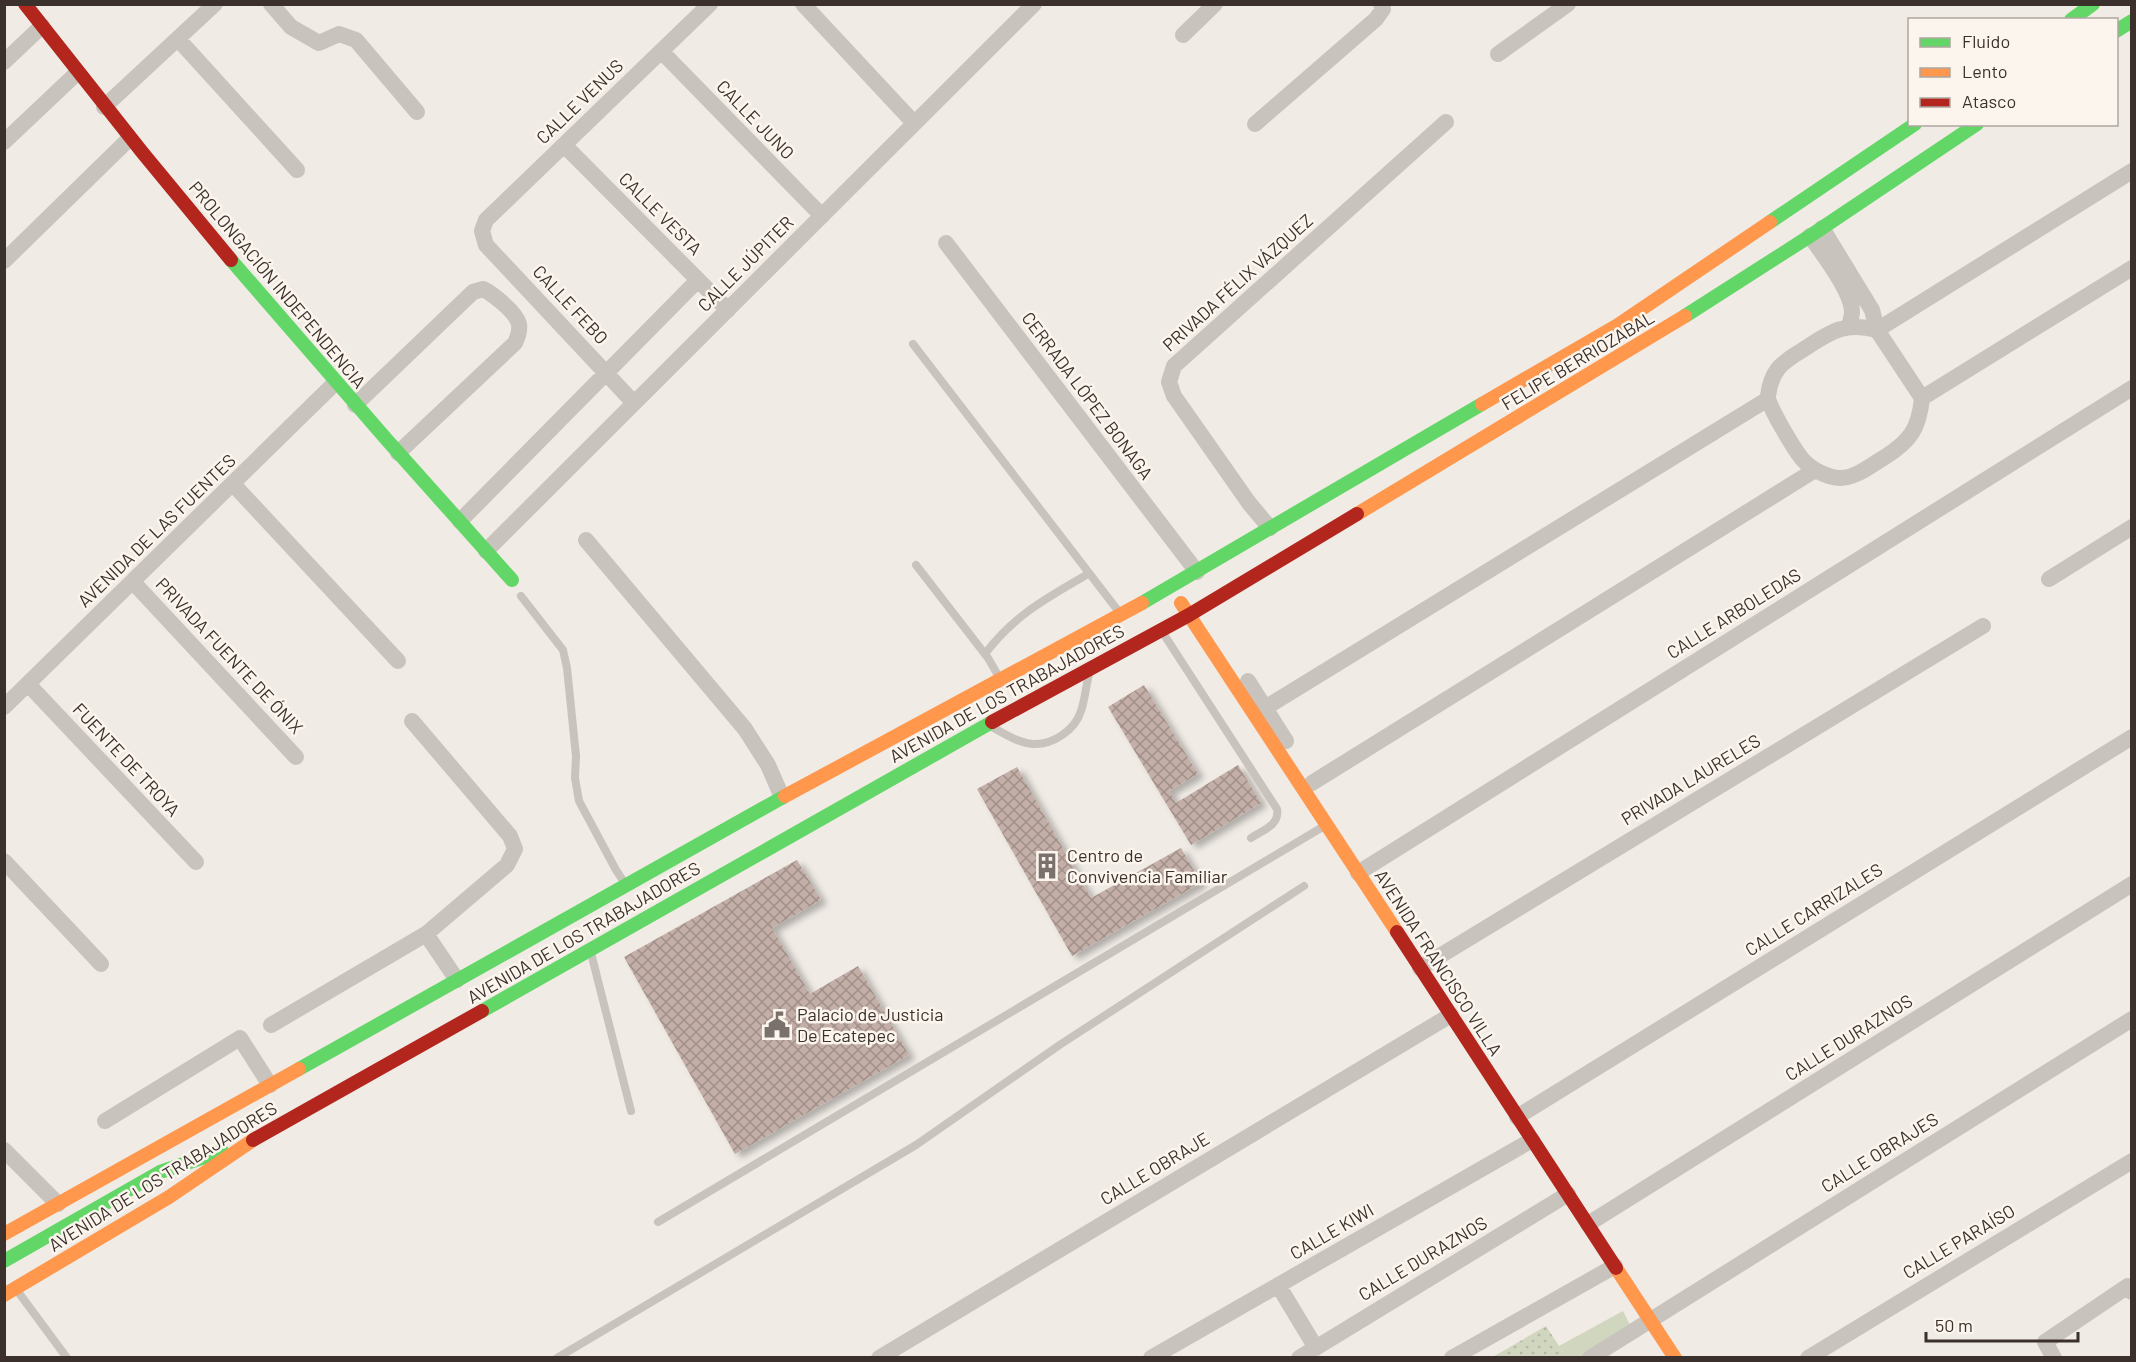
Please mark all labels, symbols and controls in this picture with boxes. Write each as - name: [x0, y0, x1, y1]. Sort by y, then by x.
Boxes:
- legend: [1908, 18, 2118, 126]
- text: Fluido: [1962, 30, 2010, 52]
- street label: CALLE VENUS: [531, 54, 627, 148]
- text: Lento: [1962, 60, 2008, 82]
- street label: CALLE JUNO: [712, 75, 799, 164]
- text: Atasco: [1962, 90, 2016, 112]
- street label: CALLE VESTA: [615, 167, 707, 259]
- street label: PROLONGACIÓN INDEPENDENCIA: [185, 176, 371, 392]
- street label: PRIVADA FÉLIX VÁZQUEZ: [1158, 209, 1317, 356]
- street label: CALLE JÚPITER: [693, 211, 798, 316]
- street label: CALLE FEBO: [528, 260, 613, 349]
- street label: FELIPE BERRIOZABAL: [1497, 306, 1658, 414]
- street label: CERRADA LÓPEZ BONAGA: [1018, 307, 1158, 484]
- street label: AVENIDA DE LAS FUENTES: [73, 449, 240, 611]
- street label: CALLE ARBOLEDAS: [1662, 563, 1805, 663]
- street label: PRIVADA FUENTE DE ÓNIX: [152, 573, 308, 738]
- street label: AVENIDA DE LOS TRABAJADORES: [885, 619, 1128, 767]
- street label: FUENTE DE TROYA: [68, 698, 185, 821]
- street label: PRIVADA LAURELES: [1617, 729, 1764, 829]
- place label: Centro de Convivencia Familiar: [1067, 844, 1228, 887]
- building icon: Centro de Convivencia Familiar: [1032, 851, 1062, 881]
- street label: AVENIDA DE LOS TRABAJADORES: [463, 856, 704, 1008]
- street label: CALLE CARRIZALES: [1741, 858, 1886, 960]
- street label: AVENIDA FRANCISCO VILLA: [1370, 865, 1507, 1060]
- street label: CALLE DURAZNOS: [1781, 989, 1916, 1085]
- place label: Palacio de Justicia De Ecatepec: [797, 1003, 943, 1046]
- public building icon: Palacio de Justicia De Ecatepec: [762, 1010, 792, 1040]
- street label: AVENIDA DE LOS TRABAJADORES: [44, 1097, 281, 1256]
- street label: CALLE OBRAJES: [1817, 1107, 1942, 1197]
- street label: CALLE OBRAJE: [1096, 1127, 1213, 1209]
- street label: CALLE KIWI: [1286, 1198, 1377, 1264]
- street label: CALLE PARAÍSO: [1898, 1199, 2019, 1283]
- street label: CALLE DURAZNOS: [1354, 1211, 1491, 1305]
- scale bar: [1926, 1305, 2078, 1343]
- text: 50 m: [1935, 1314, 1973, 1336]

